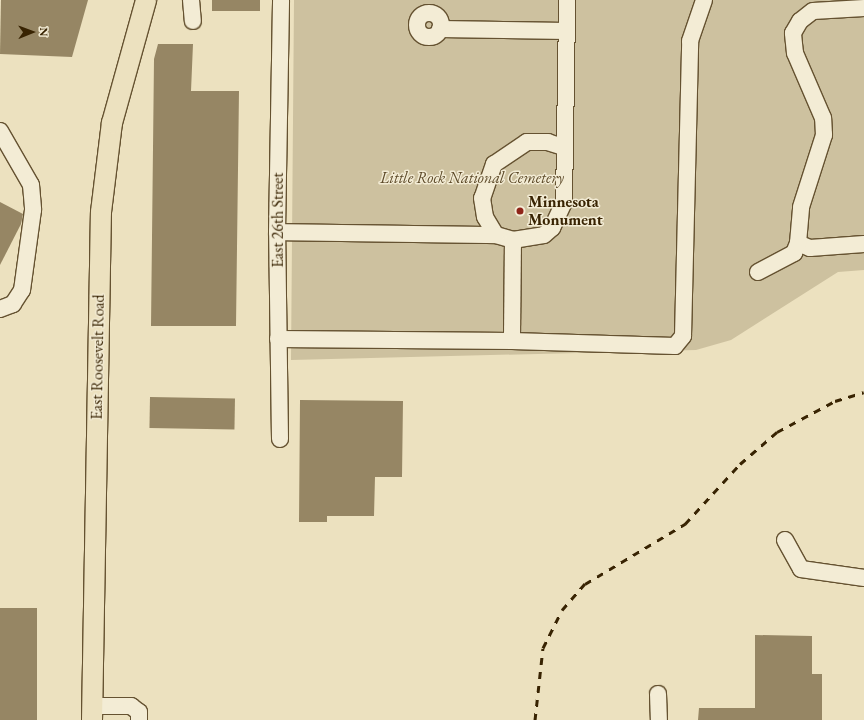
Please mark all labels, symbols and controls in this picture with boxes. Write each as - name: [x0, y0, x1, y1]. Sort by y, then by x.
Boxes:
- north arrow: [12, 12, 52, 52]
- text: N: [37, 27, 51, 36]
- park label: Little Rock National Cemetery: [380, 168, 564, 188]
- street label: East 26th Street: [268, 172, 288, 268]
- place label: Minnesota Monument: [528, 192, 603, 230]
- marker: Minnesota Monument: [515, 206, 525, 216]
- street label: East Roosevelt Road: [87, 294, 109, 420]

